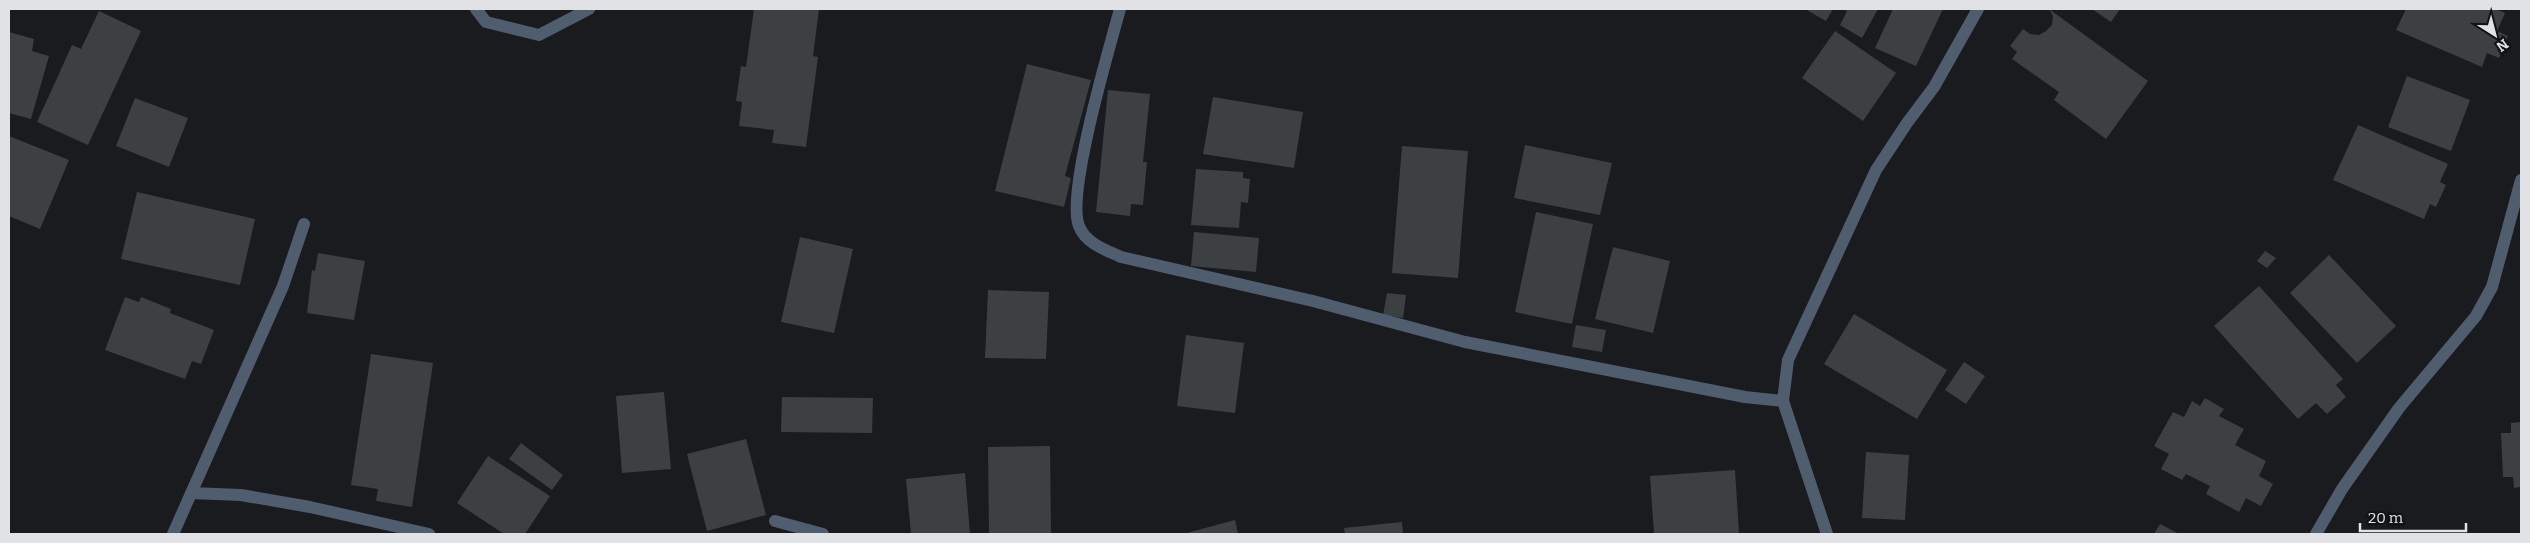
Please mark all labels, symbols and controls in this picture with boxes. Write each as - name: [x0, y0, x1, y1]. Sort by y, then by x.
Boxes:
- north arrow: [2470, 10, 2520, 60]
- text: N: [2493, 35, 2512, 55]
- scale bar: [2360, 500, 2466, 532]
- text: 20 m: [2368, 509, 2404, 527]

